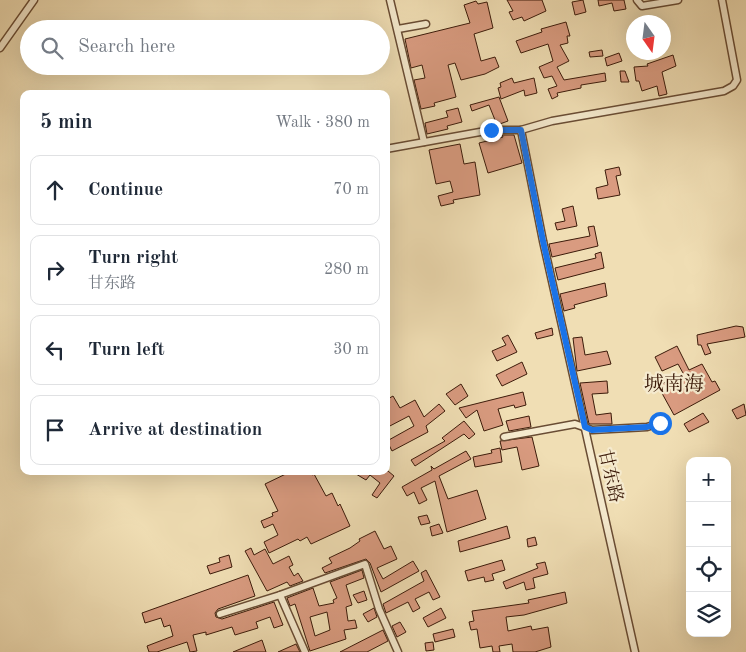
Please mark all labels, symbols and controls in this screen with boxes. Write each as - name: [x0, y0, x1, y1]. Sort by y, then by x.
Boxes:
- north arrow: [626, 15, 671, 60]
- search box: [20, 20, 390, 75]
- icon: search: [38, 34, 66, 62]
- text: Search here: [78, 38, 175, 57]
- text: 5 min: [40, 112, 93, 133]
- text: Walk · 380 m: [275, 115, 370, 131]
- route end: [480, 119, 503, 142]
- icon: ahead: [41, 176, 69, 204]
- text: Continue: [88, 181, 163, 200]
- text: 70 m: [333, 182, 369, 198]
- text: Turn right: [88, 249, 178, 268]
- icon: right: [41, 256, 69, 284]
- text: 280 m: [324, 262, 369, 278]
- text: 甘东路: [88, 276, 136, 292]
- icon: left: [41, 336, 69, 364]
- text: Turn left: [88, 341, 165, 360]
- text: 30 m: [333, 342, 369, 358]
- district label: 城南海: [644, 373, 704, 395]
- route start: [649, 412, 672, 435]
- icon: arrive: [41, 416, 69, 444]
- text: Arrive at destination: [88, 421, 262, 440]
- street label: 甘东路: [595, 447, 627, 505]
- map controls: [686, 457, 731, 637]
- button: +: [686, 457, 731, 502]
- button: −: [686, 502, 731, 547]
- button: locate: [686, 547, 731, 592]
- button: layers: [686, 592, 731, 637]

